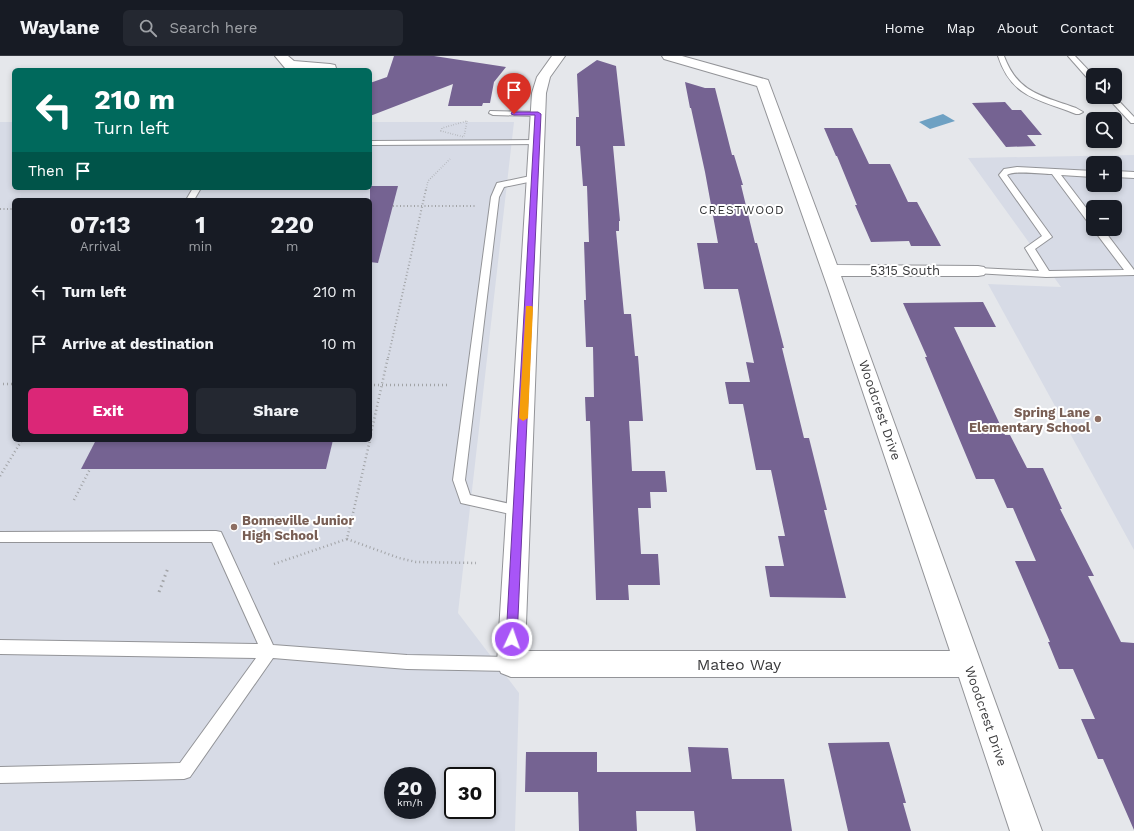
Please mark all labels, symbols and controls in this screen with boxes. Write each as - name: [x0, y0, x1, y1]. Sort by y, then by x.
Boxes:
- search box: [123, 10, 403, 46]
- text: Waylane: [20, 16, 99, 39]
- icon: search: [137, 17, 159, 39]
- text: Search here: [169, 19, 257, 37]
- text: Home: [884, 20, 924, 36]
- text: Map: [946, 20, 975, 36]
- text: About: [997, 20, 1038, 36]
- text: Contact: [1060, 20, 1114, 36]
- map controls: [1086, 68, 1122, 236]
- button: sound: [1086, 68, 1122, 104]
- pin: [497, 73, 531, 114]
- icon: arrive: [503, 79, 525, 101]
- text: 210 m: [94, 83, 175, 116]
- icon: left: [28, 84, 80, 136]
- button: search: [1086, 112, 1122, 148]
- text: Turn left: [94, 117, 169, 138]
- button: +: [1086, 156, 1122, 192]
- icon: arrive: [72, 160, 94, 182]
- text: Then: [28, 162, 64, 180]
- button: −: [1086, 200, 1122, 236]
- district label: CRESTWOOD: [699, 203, 785, 217]
- text: 07:13: [70, 211, 131, 239]
- text: 1: [195, 211, 206, 239]
- text: 220: [270, 211, 314, 239]
- text: Arrival: [80, 239, 121, 254]
- text: min: [188, 239, 212, 254]
- text: m: [286, 239, 298, 254]
- street label: 5315 South: [870, 263, 940, 278]
- icon: left: [28, 281, 50, 303]
- text: Turn left: [62, 283, 126, 301]
- text: 210 m: [313, 283, 356, 301]
- icon: arrive: [28, 333, 50, 355]
- text: Arrive at destination: [62, 335, 214, 353]
- text: 10 m: [321, 335, 356, 353]
- street label: Woodcrest Drive: [856, 358, 904, 462]
- button: Exit: [28, 388, 188, 434]
- button: Share: [196, 388, 356, 434]
- place label: Spring Lane Elementary School: [969, 405, 1091, 435]
- marker: Spring Lane Elementary School: [1093, 414, 1103, 424]
- place label: Bonneville Junior High School: [242, 513, 354, 543]
- marker: Bonneville Junior High School: [229, 522, 239, 532]
- position arrow: [491, 618, 533, 660]
- street label: Mateo Way: [697, 655, 782, 674]
- street label: Woodcrest Drive: [962, 664, 1010, 768]
- speed limit sign: 30: [444, 767, 496, 819]
- text: 20: [398, 776, 422, 800]
- text: km/h: [397, 797, 423, 808]

